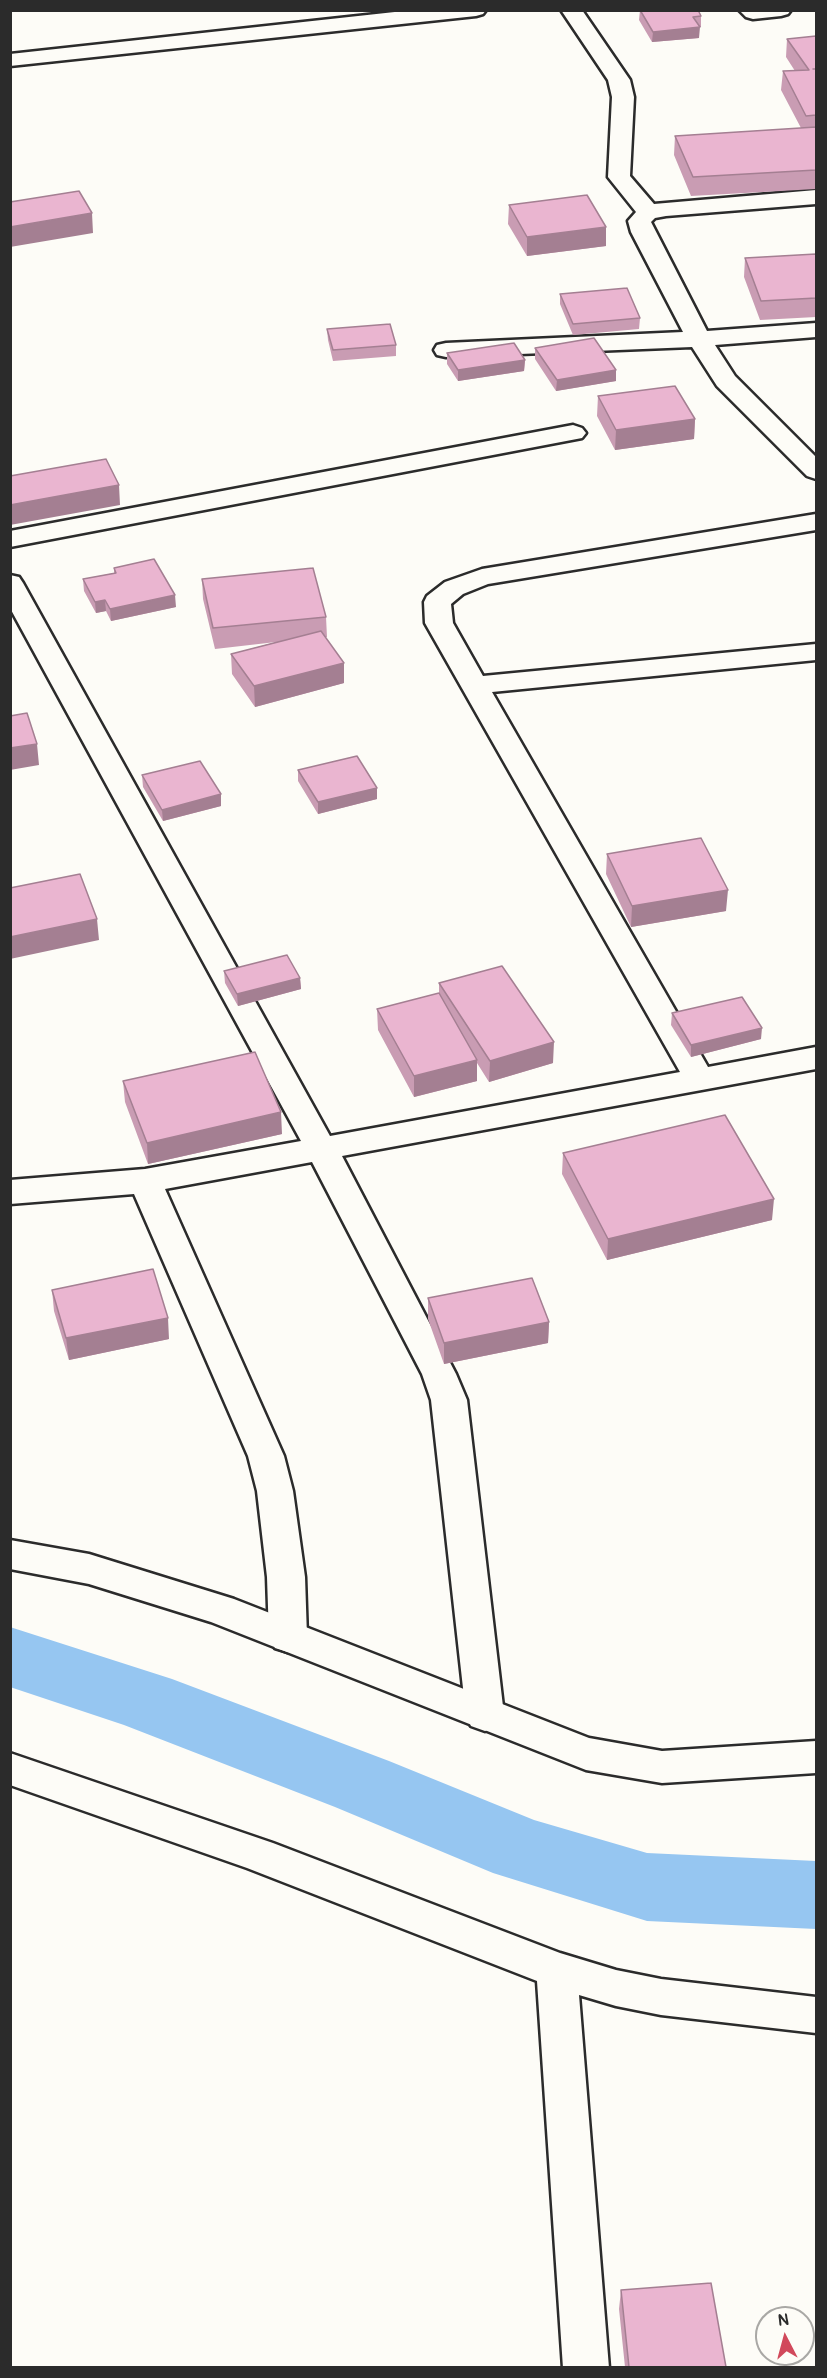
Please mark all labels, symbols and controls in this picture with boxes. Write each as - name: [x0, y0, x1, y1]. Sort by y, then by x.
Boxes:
- north arrow: [755, 2306, 815, 2366]
- text: N: [777, 2310, 790, 2331]

